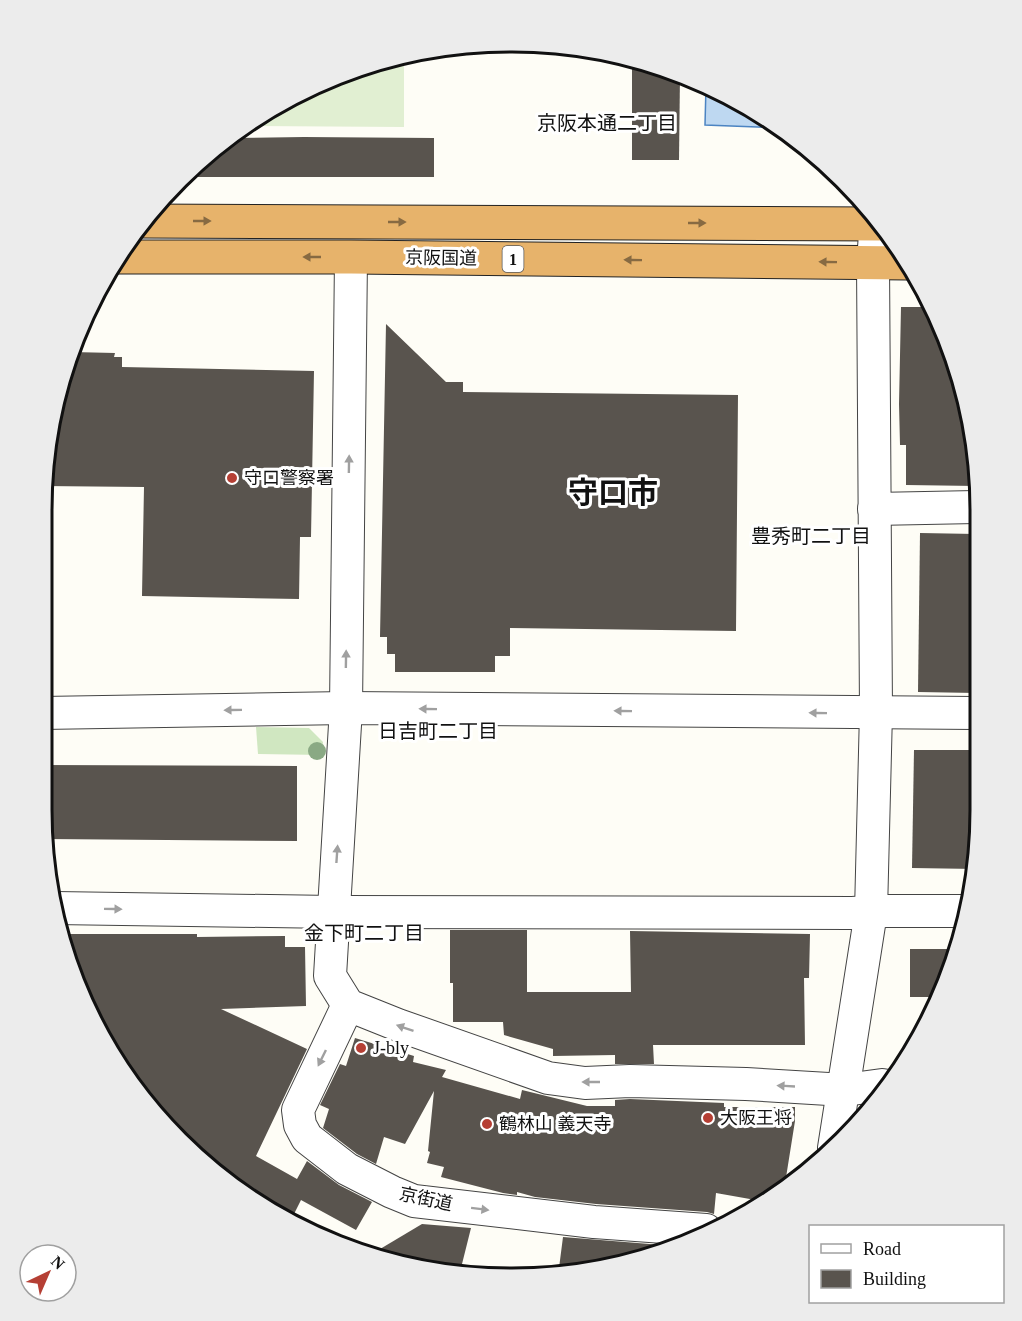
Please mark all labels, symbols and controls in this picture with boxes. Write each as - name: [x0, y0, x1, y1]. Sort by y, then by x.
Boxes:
- district label: 京阪本通二丁目: [537, 112, 677, 134]
- one-way arrow: [193, 216, 212, 226]
- one-way arrow: [388, 217, 407, 227]
- one-way arrow: [688, 218, 707, 228]
- road number: 1: [502, 246, 524, 272]
- street label: 京阪国道: [405, 247, 477, 269]
- one-way arrow: [302, 252, 321, 262]
- one-way arrow: [623, 255, 642, 265]
- one-way arrow: [818, 257, 837, 267]
- one-way arrow: [344, 455, 354, 474]
- place label: 守口警察署: [244, 468, 334, 488]
- marker: 守口警察署: [225, 471, 239, 485]
- district label: 守口市: [568, 476, 658, 509]
- district label: 豊秀町二丁目: [751, 525, 871, 547]
- one-way arrow: [341, 650, 351, 669]
- one-way arrow: [419, 704, 438, 713]
- one-way arrow: [224, 705, 243, 714]
- one-way arrow: [614, 706, 633, 716]
- one-way arrow: [809, 708, 828, 718]
- district label: 日吉町二丁目: [378, 720, 498, 742]
- one-way arrow: [332, 844, 341, 863]
- one-way arrow: [104, 904, 123, 914]
- district label: 金下町二丁目: [304, 922, 424, 944]
- one-way arrow: [396, 1022, 414, 1032]
- place label: J-bly: [373, 1038, 409, 1058]
- marker: J-bly: [354, 1041, 368, 1055]
- one-way arrow: [318, 1050, 327, 1067]
- one-way arrow: [582, 1077, 601, 1087]
- one-way arrow: [777, 1081, 796, 1091]
- place label: 大阪王将: [720, 1108, 792, 1128]
- marker: 大阪王将: [701, 1111, 715, 1125]
- place label: 鶴林山 義天寺: [499, 1114, 612, 1134]
- marker: 鶴林山 義天寺: [480, 1117, 494, 1131]
- street label: 京街道: [398, 1184, 454, 1214]
- one-way arrow: [471, 1205, 490, 1214]
- legend: [809, 1225, 1004, 1303]
- text: Road: [863, 1239, 901, 1259]
- north arrow: [18, 1243, 78, 1303]
- text: N: [48, 1252, 68, 1273]
- text: Building: [863, 1269, 926, 1289]

